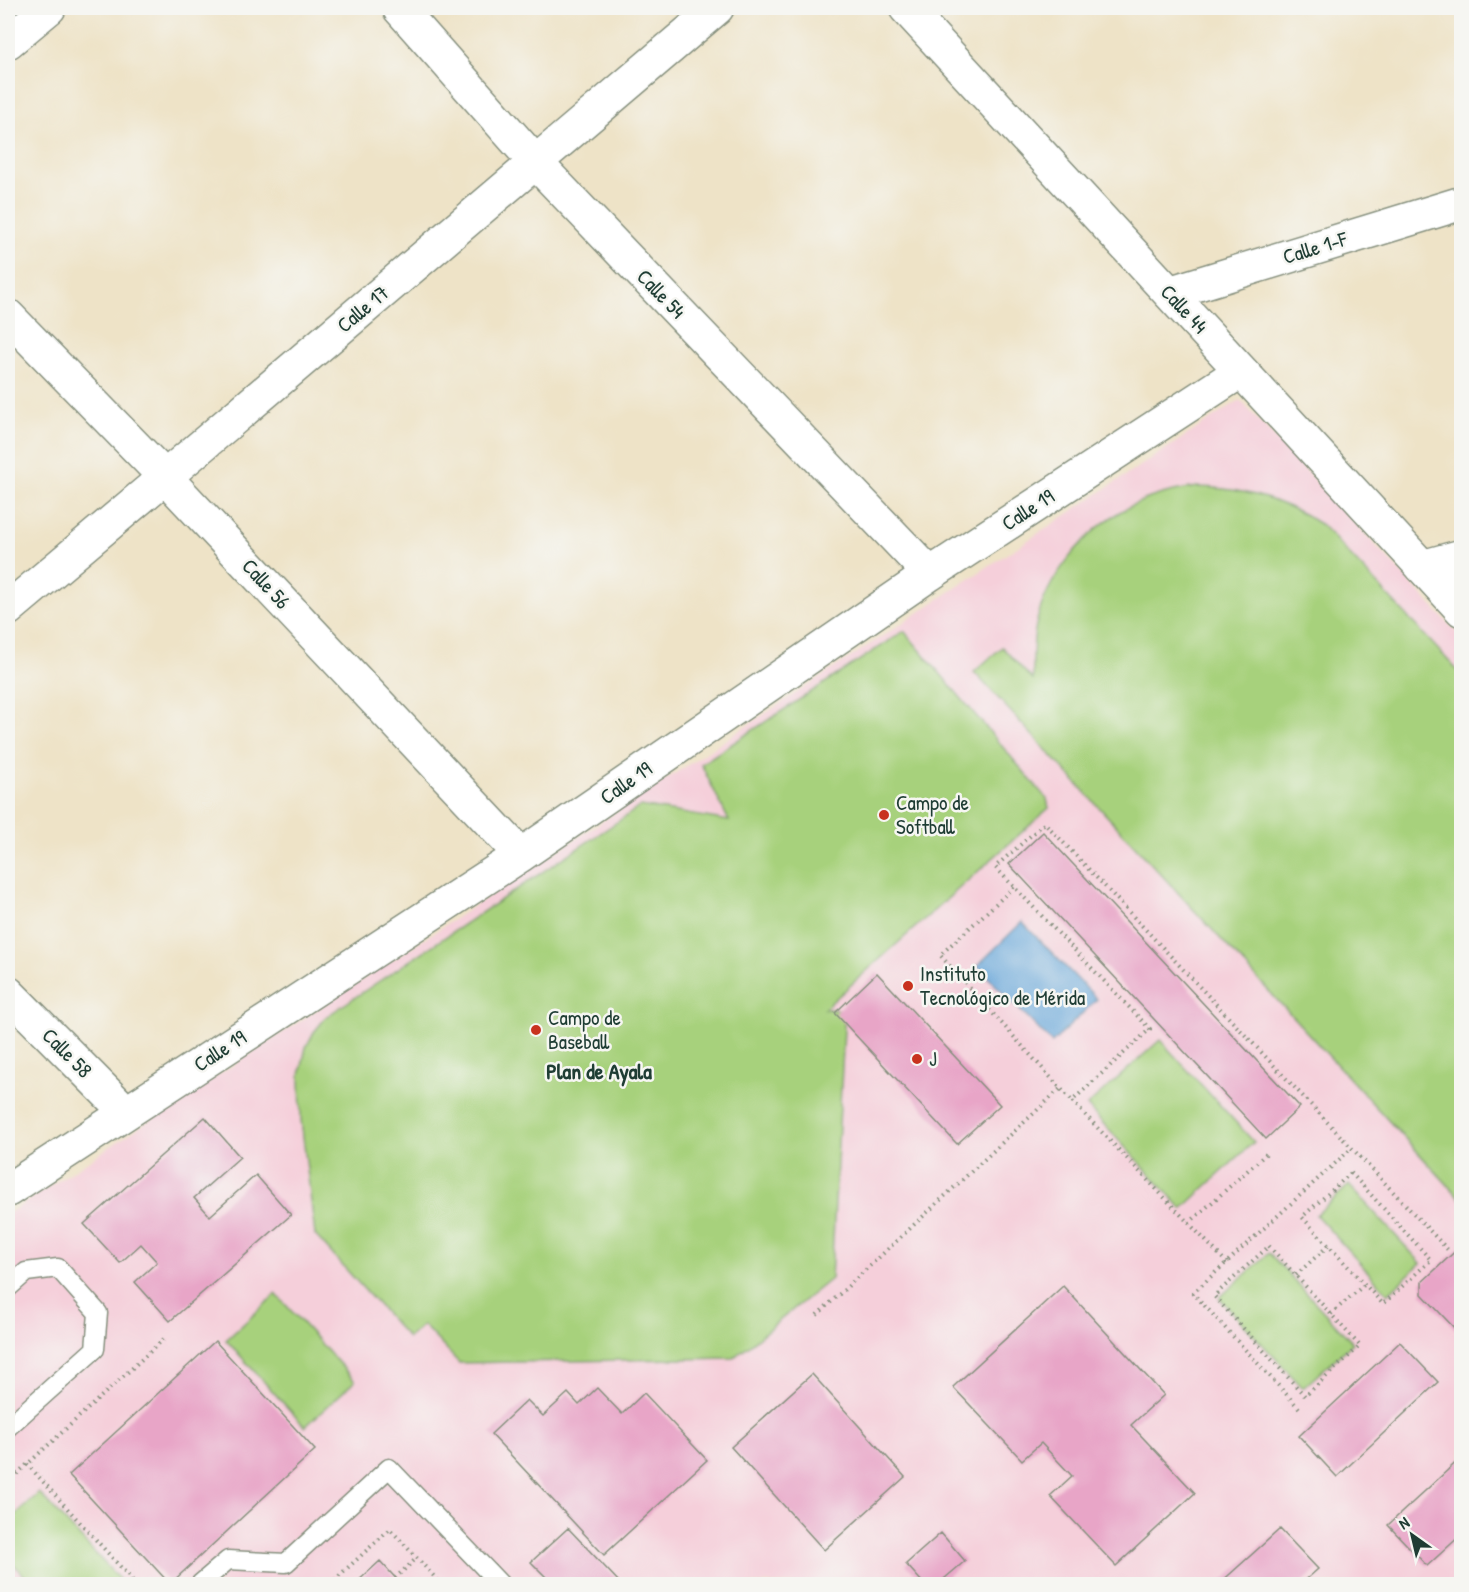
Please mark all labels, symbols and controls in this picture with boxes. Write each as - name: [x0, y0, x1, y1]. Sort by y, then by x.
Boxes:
- street label: Calle 1-F: [1279, 224, 1352, 271]
- street label: Calle 54: [631, 262, 692, 325]
- street label: Calle 17: [330, 278, 395, 339]
- street label: Calle 44: [1154, 278, 1215, 340]
- street label: Calle 19: [996, 482, 1060, 537]
- street label: Calle 56: [236, 552, 297, 615]
- street label: Calle 19: [594, 754, 658, 811]
- place label: Campo de Softball: [896, 788, 969, 841]
- marker: Campo de Softball: [877, 808, 891, 822]
- place label: Instituto Tecnológico de Mérida: [920, 959, 1085, 1012]
- marker: Instituto Tecnológico de Mérida: [901, 979, 915, 993]
- place label: Campo de Baseball: [548, 1003, 621, 1056]
- street label: Calle 58: [36, 1021, 99, 1084]
- street label: Calle 19: [188, 1023, 252, 1078]
- marker: Campo de Baseball: [529, 1023, 543, 1037]
- place label: J: [929, 1044, 937, 1073]
- marker: J: [910, 1052, 924, 1066]
- district label: Plan de Ayala: [546, 1056, 652, 1087]
- north arrow: [1382, 1505, 1442, 1565]
- text: N: [1394, 1511, 1414, 1534]

